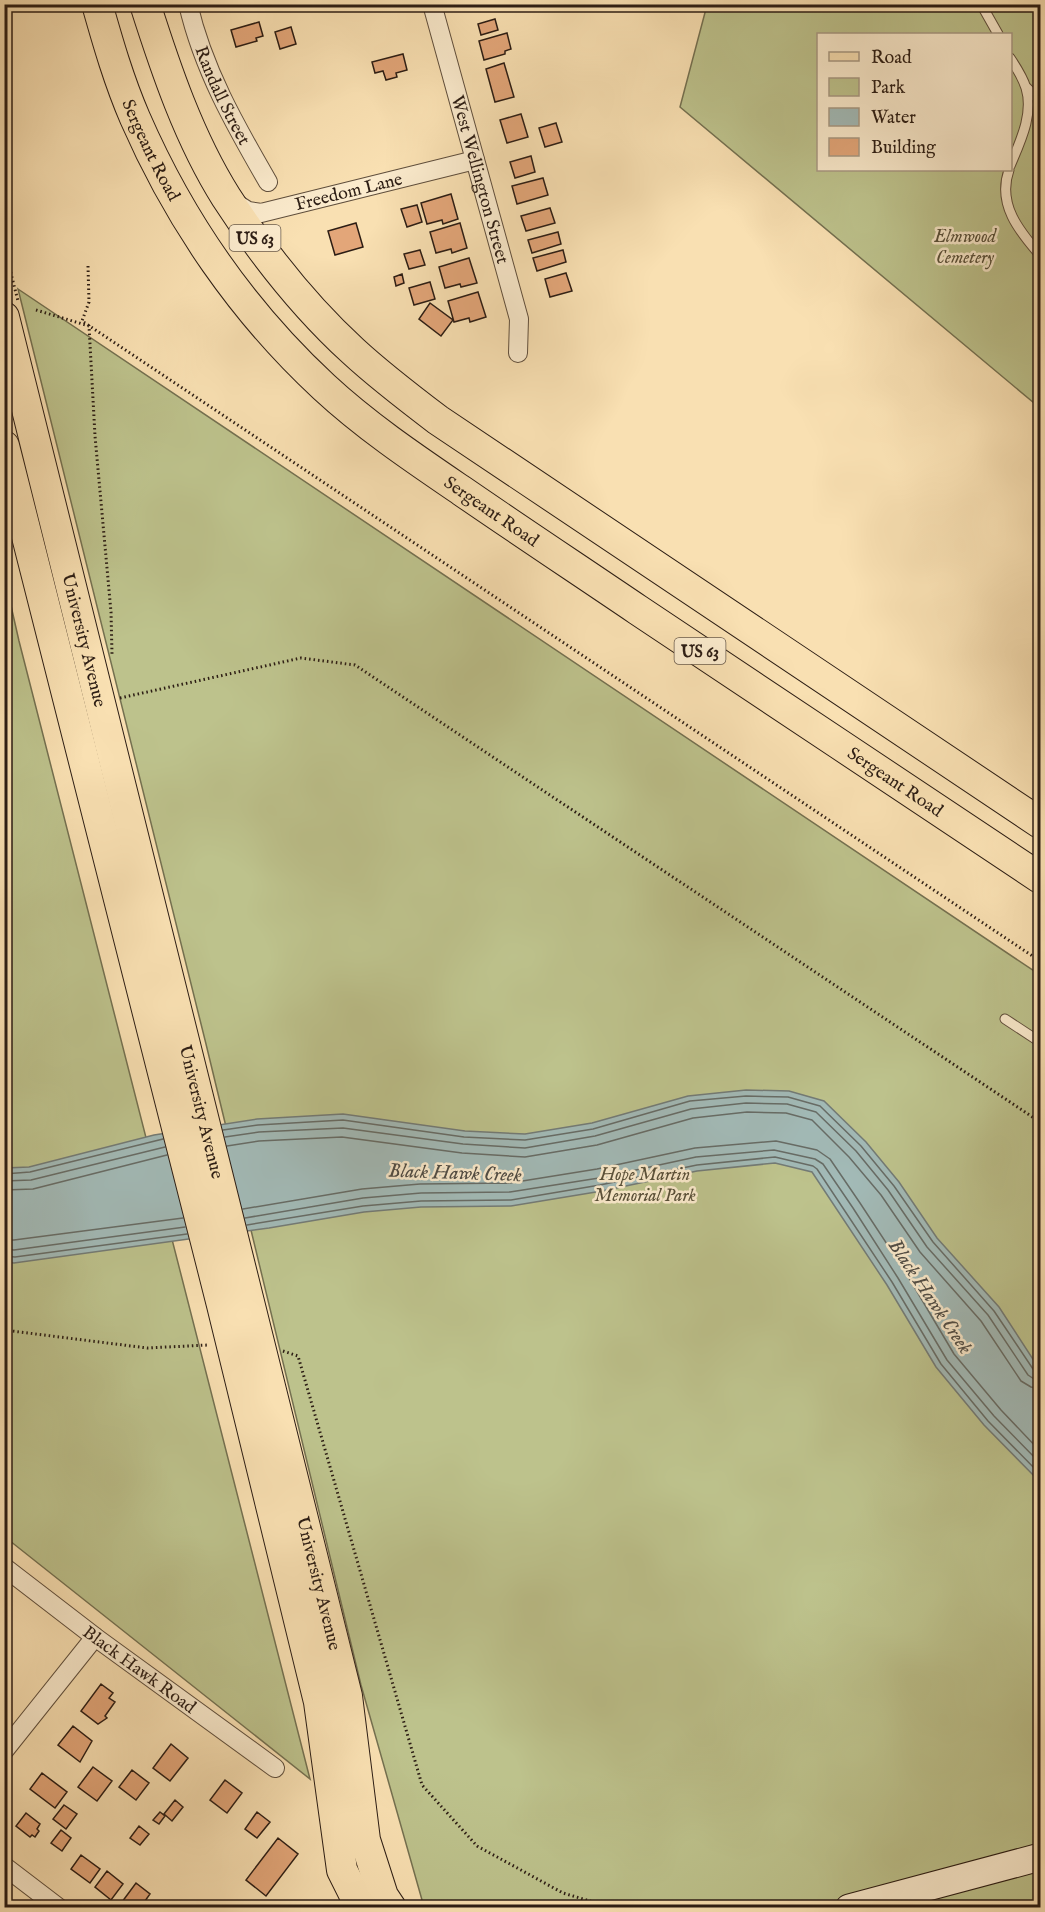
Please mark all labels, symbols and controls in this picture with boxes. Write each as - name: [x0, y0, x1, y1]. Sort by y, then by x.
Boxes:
- legend: [817, 33, 1012, 171]
- street label: Randall Street: [188, 43, 255, 150]
- text: Road: [871, 47, 912, 70]
- text: Park: [871, 77, 906, 100]
- street label: West Wellington Street: [445, 93, 513, 267]
- street label: Sergeant Road: [116, 96, 185, 206]
- text: Water: [871, 107, 916, 130]
- text: Building: [871, 137, 936, 160]
- street label: Freedom Lane: [293, 168, 405, 217]
- road number: US 63: [230, 225, 280, 251]
- park label: Elmwood Cemetery: [933, 226, 998, 270]
- street label: Sergeant Road: [439, 472, 543, 553]
- street label: University Avenue: [55, 571, 111, 710]
- road number: US 63: [674, 638, 726, 664]
- street label: Sergeant Road: [842, 743, 947, 823]
- street label: University Avenue: [173, 1043, 228, 1181]
- water label: Black Hawk Creek: [388, 1159, 522, 1188]
- park label: Hope Martin Memorial Park: [594, 1164, 696, 1208]
- water label: Black Hawk Creek: [882, 1235, 977, 1359]
- street label: University Avenue: [290, 1515, 345, 1653]
- street label: Black Hawk Road: [77, 1622, 200, 1720]

